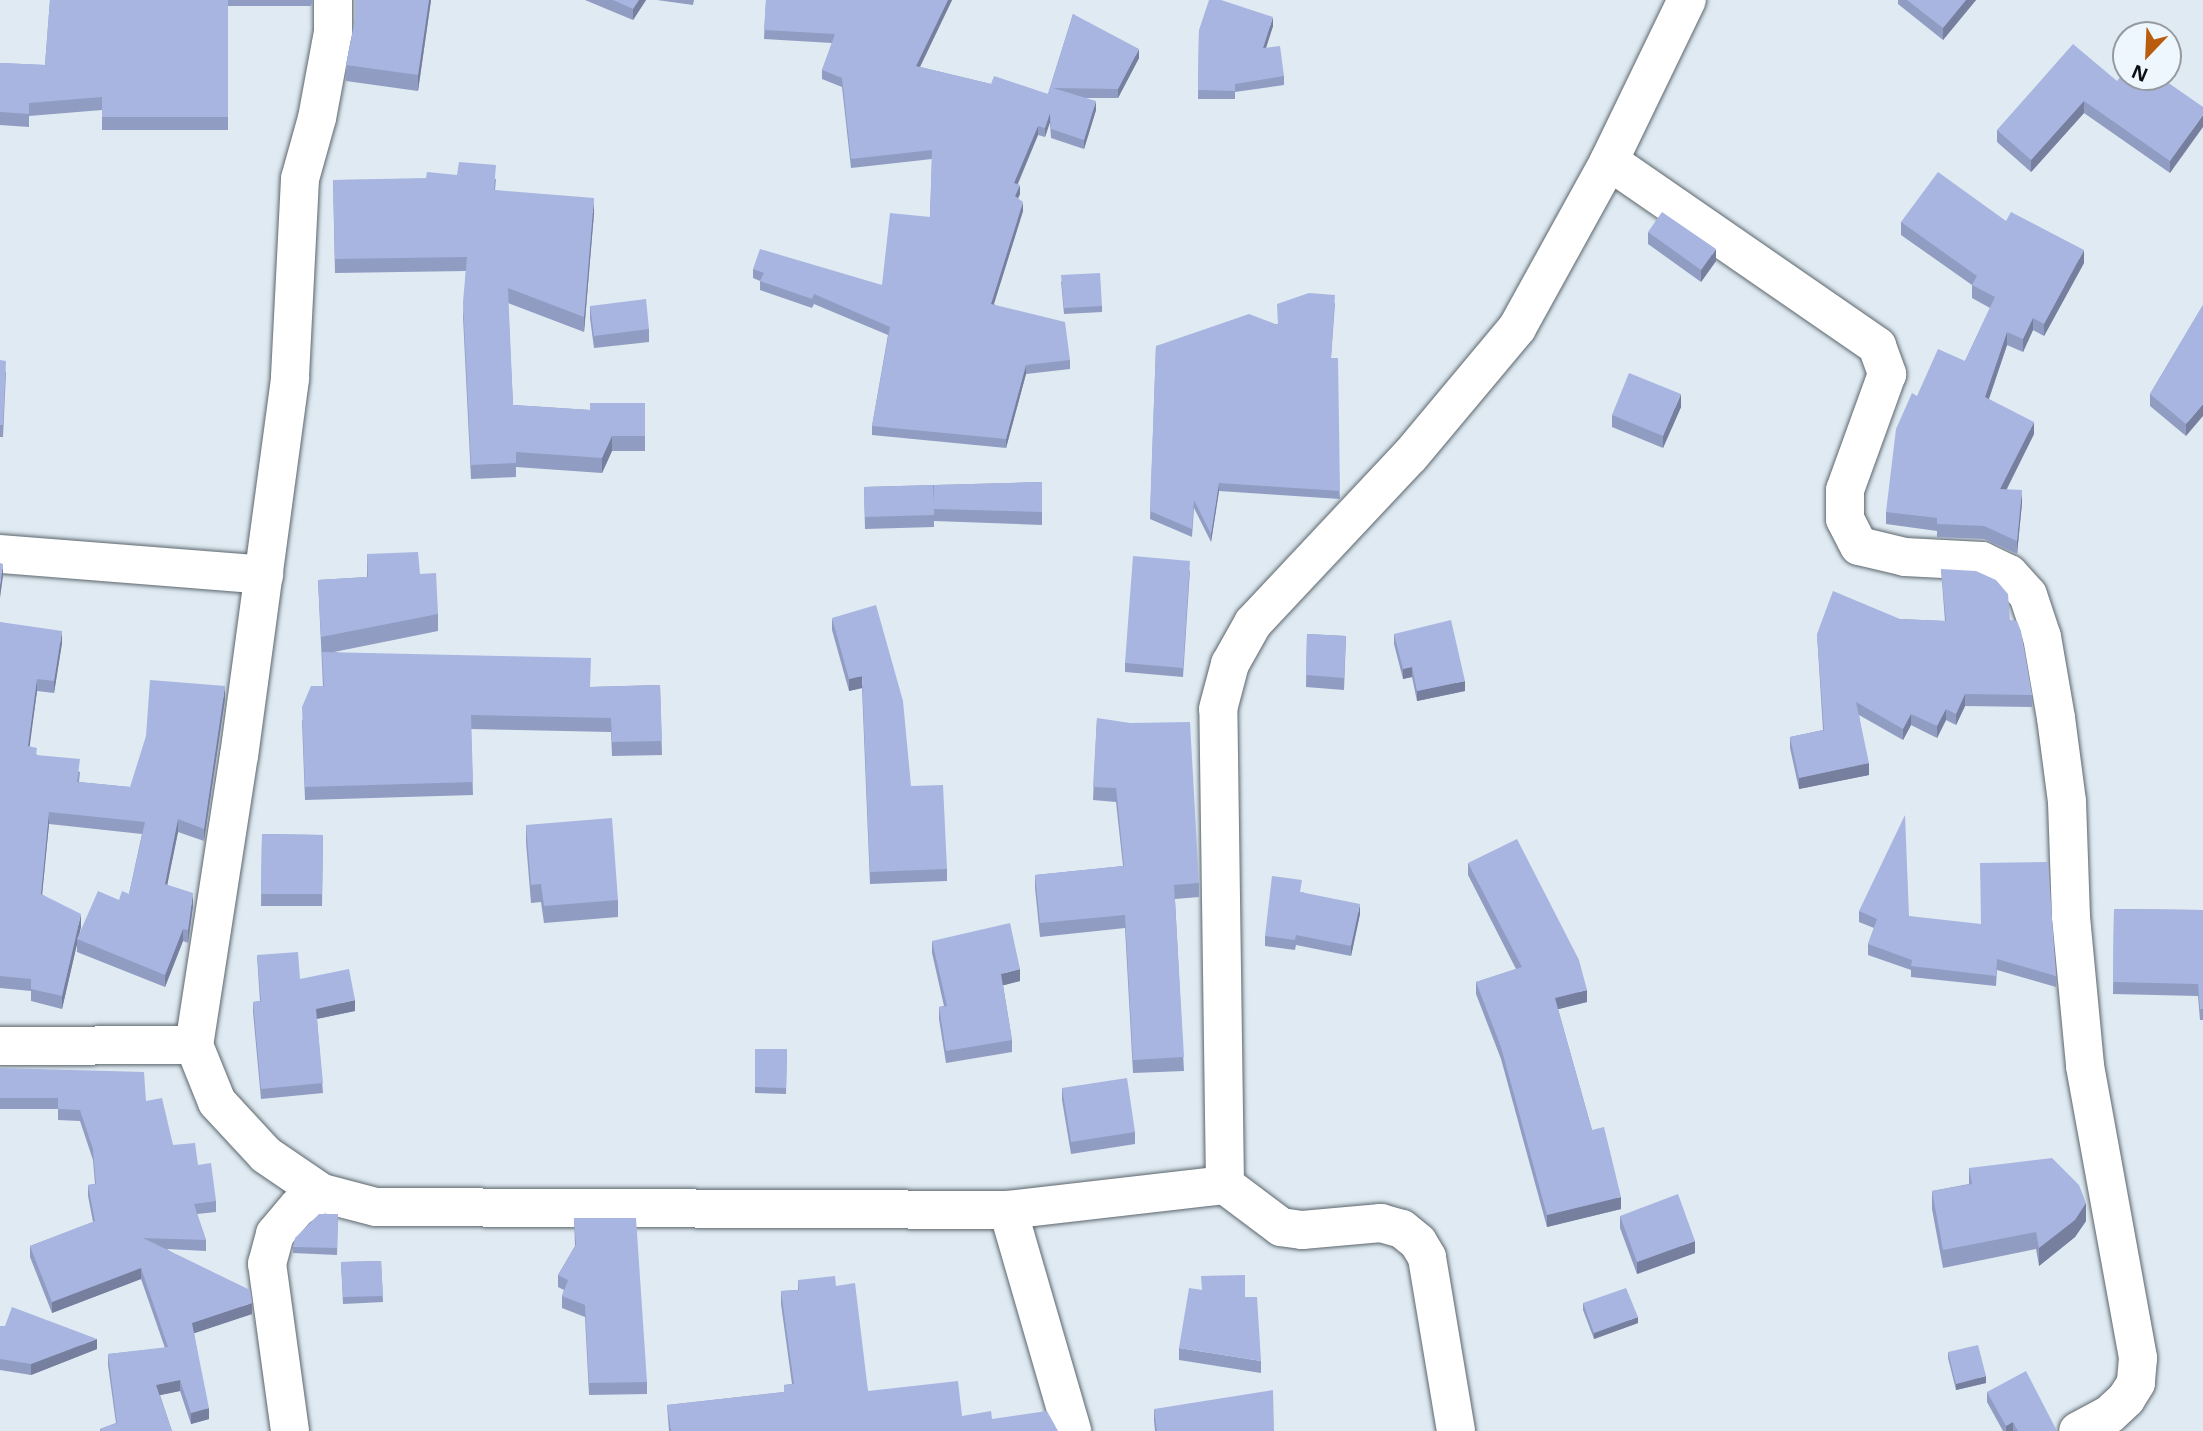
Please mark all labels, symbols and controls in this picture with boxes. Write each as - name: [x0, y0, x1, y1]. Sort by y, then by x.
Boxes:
- north arrow: [2112, 21, 2182, 91]
- text: N: [2127, 59, 2152, 88]

